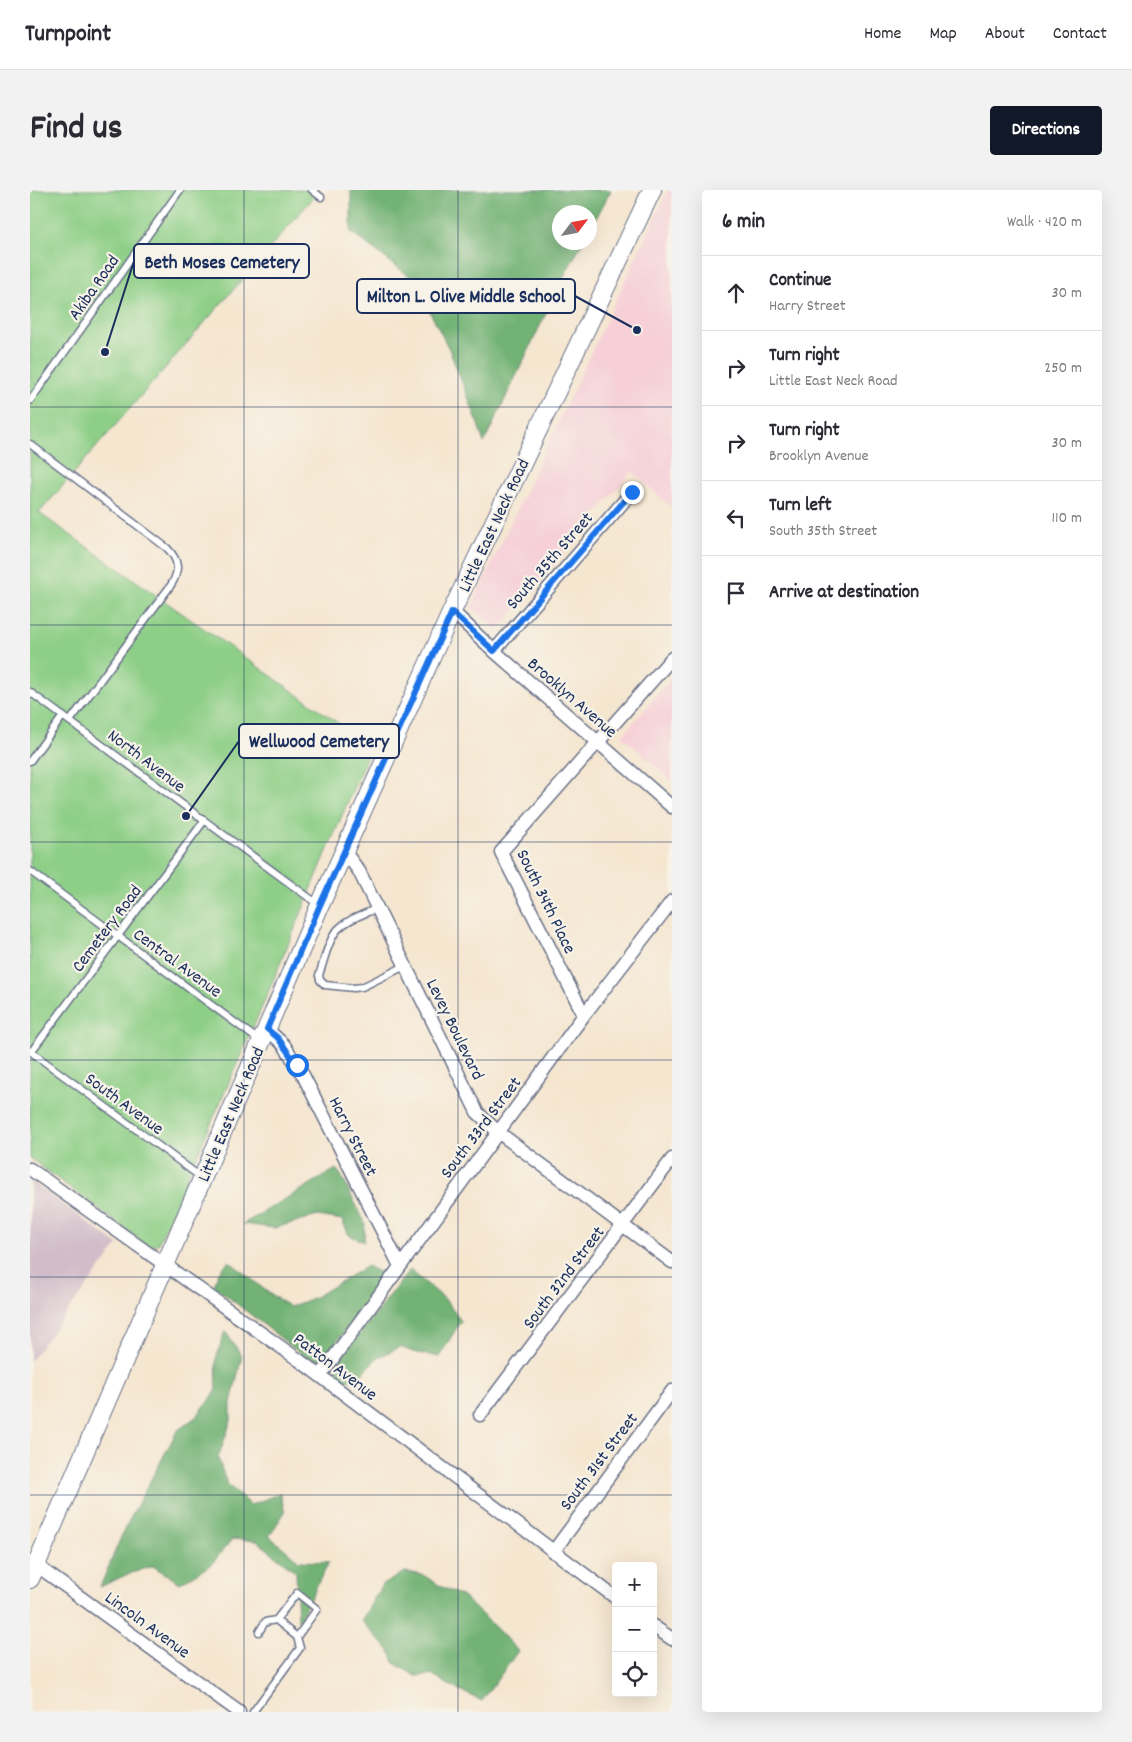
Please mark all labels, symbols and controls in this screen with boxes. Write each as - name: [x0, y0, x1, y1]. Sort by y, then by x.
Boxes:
- text: Turnpoint: [25, 18, 111, 52]
- text: Home: [864, 22, 901, 47]
- text: Map: [929, 22, 957, 47]
- text: About: [985, 22, 1025, 47]
- text: Contact: [1053, 22, 1107, 47]
- text: Find us: [30, 105, 122, 155]
- button: Directions: [990, 106, 1102, 155]
- north arrow: [552, 205, 597, 250]
- text: 6 min: [722, 208, 765, 238]
- text: Walk · 420 m: [1007, 211, 1082, 234]
- callout: Beth Moses Cemetery: [134, 244, 309, 278]
- street label: Akiba Road: [63, 251, 127, 326]
- text: Beth Moses Cemetery: [144, 251, 301, 278]
- text: Continue: [769, 268, 831, 295]
- callout: Milton L. Olive Middle School: [357, 279, 575, 313]
- icon: ahead: [722, 279, 750, 307]
- text: 30 m: [1052, 282, 1082, 305]
- text: Milton L. Olive Middle School: [367, 285, 566, 312]
- text: Harry Street: [769, 295, 846, 318]
- text: Turn right: [769, 343, 840, 370]
- icon: right: [722, 354, 750, 382]
- text: 250 m: [1044, 357, 1082, 380]
- text: Little East Neck Road: [769, 370, 897, 393]
- text: Turn right: [769, 418, 840, 445]
- icon: right: [722, 429, 750, 457]
- text: 30 m: [1052, 432, 1082, 455]
- text: Brooklyn Avenue: [769, 445, 868, 468]
- street label: Little East Neck Road: [453, 455, 537, 597]
- route end: [621, 481, 644, 504]
- text: Turn left: [769, 493, 832, 520]
- icon: left: [722, 504, 750, 532]
- street label: South 35th Street: [501, 507, 601, 616]
- text: 110 m: [1052, 507, 1082, 530]
- text: South 35th Street: [769, 520, 877, 543]
- icon: arrive: [722, 579, 750, 607]
- text: Arrive at destination: [769, 580, 919, 607]
- street label: Brooklyn Avenue: [521, 653, 622, 745]
- street label: North Avenue: [101, 724, 190, 800]
- callout: Wellwood Cemetery: [239, 724, 399, 758]
- text: Wellwood Cemetery: [249, 730, 390, 757]
- street label: South 34th Place: [509, 846, 581, 959]
- street label: Cemetery Road: [67, 881, 149, 978]
- street label: Central Avenue: [127, 923, 226, 1005]
- street label: Levey Boulevard: [418, 975, 489, 1085]
- street label: Little East Neck Road: [193, 1044, 272, 1186]
- route start: [286, 1054, 309, 1077]
- street label: South Avenue: [79, 1068, 168, 1142]
- street label: South 33rd Street: [435, 1072, 529, 1185]
- street label: Harry Street: [321, 1093, 383, 1182]
- street label: South 32nd Street: [518, 1222, 612, 1335]
- street label: Patton Avenue: [287, 1328, 382, 1408]
- street label: South 31st Street: [555, 1408, 645, 1517]
- map controls: [612, 1562, 657, 1697]
- button: +: [612, 1562, 657, 1607]
- street label: Lincoln Avenue: [99, 1586, 194, 1666]
- button: −: [612, 1607, 657, 1652]
- button: locate: [612, 1652, 657, 1697]

